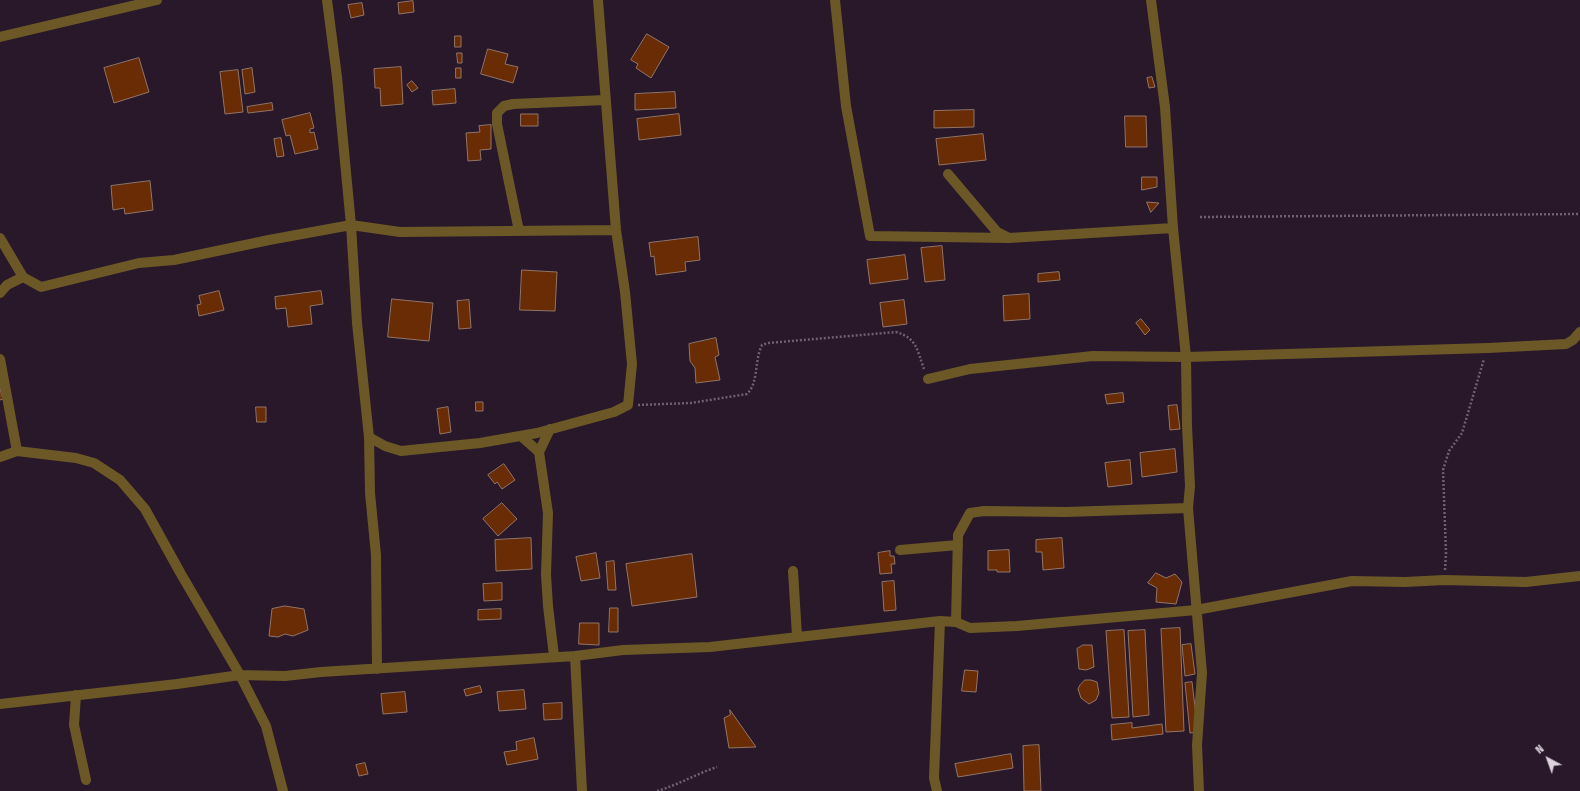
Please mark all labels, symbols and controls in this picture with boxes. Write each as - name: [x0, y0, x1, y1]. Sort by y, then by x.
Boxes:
- north arrow: [1528, 739, 1568, 779]
- text: N: [1533, 742, 1547, 757]

